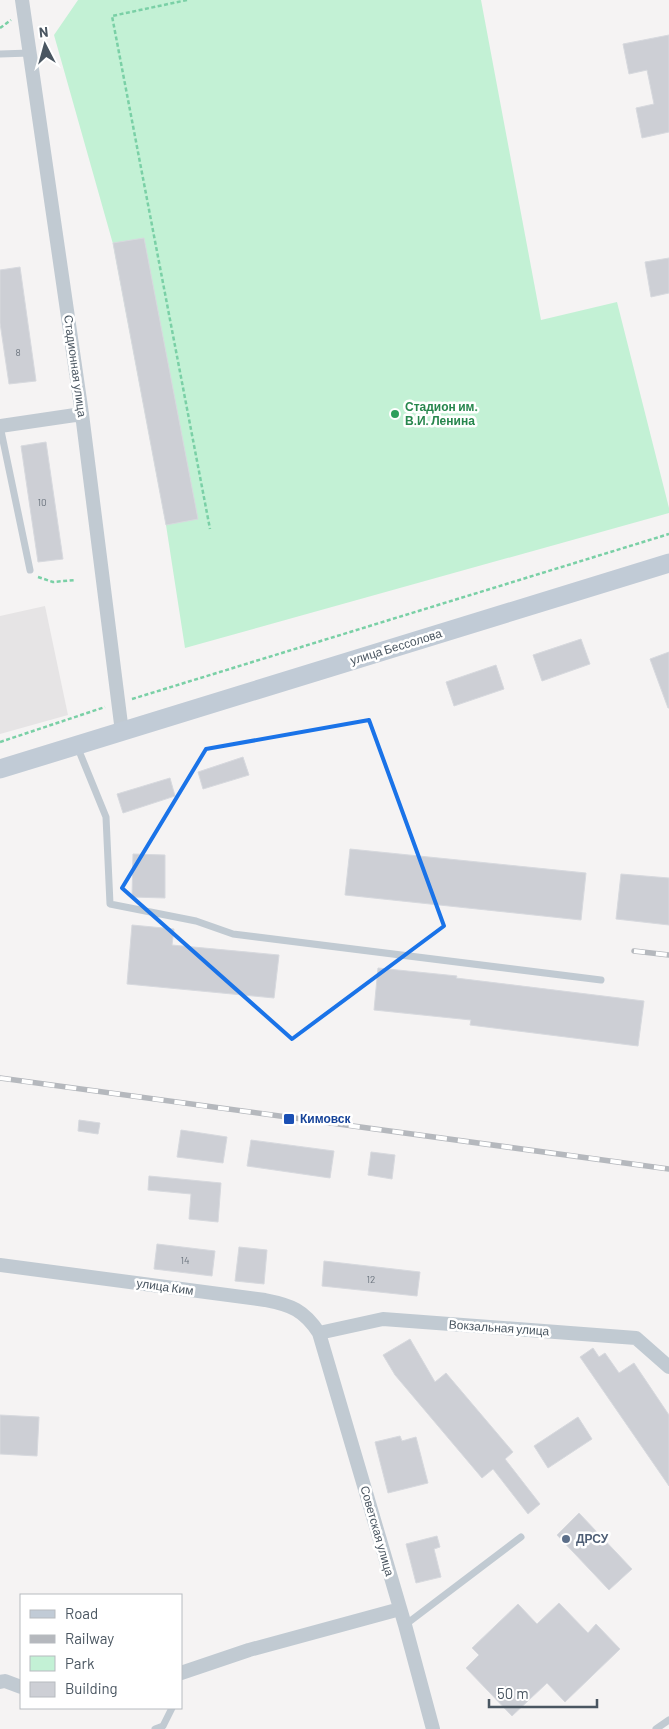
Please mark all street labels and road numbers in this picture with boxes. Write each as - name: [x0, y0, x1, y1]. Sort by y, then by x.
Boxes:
- street label: Стадионная улица: [61, 314, 90, 418]
- street label: улица Бессолова: [348, 625, 444, 668]
- street label: улица Ким: [136, 1275, 195, 1298]
- street label: Вокзальная улица: [448, 1317, 550, 1339]
- street label: Советская улица: [357, 1484, 398, 1578]

